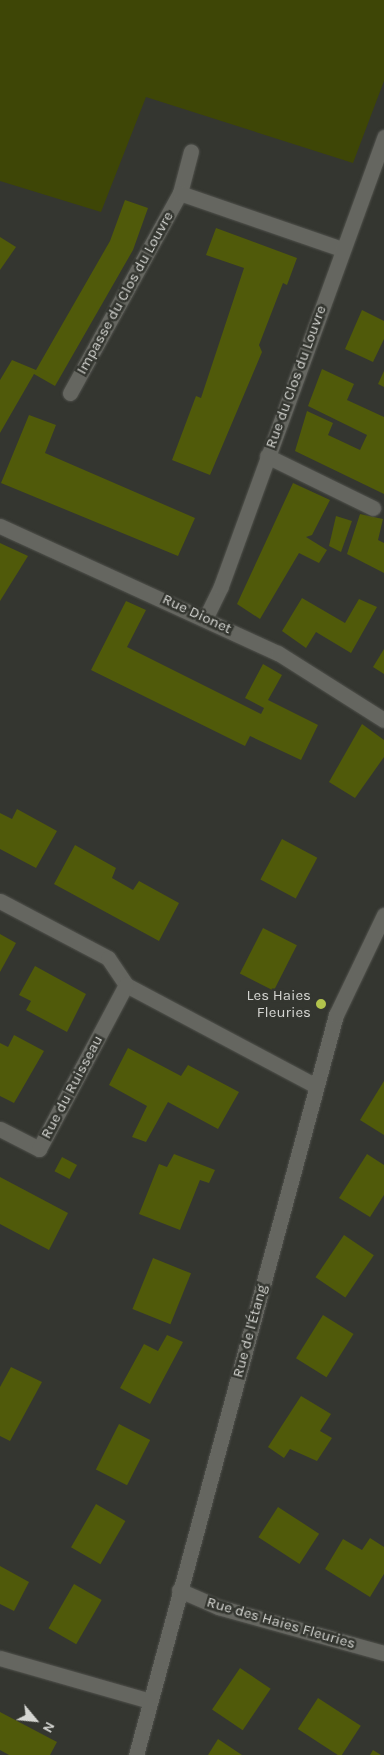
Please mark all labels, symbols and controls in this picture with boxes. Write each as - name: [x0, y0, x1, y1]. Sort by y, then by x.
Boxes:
- street label: Impasse du Clos du Louvre: [73, 208, 177, 378]
- street label: Rue du Clos du Louvre: [262, 303, 330, 451]
- street label: Rue Dionet: [159, 590, 235, 638]
- place label: Les Haies Fleuries: [247, 986, 311, 1021]
- marker: Les Haies Fleuries: [315, 998, 327, 1010]
- street label: Rue du Ruisseau: [37, 1032, 107, 1142]
- street label: Rue de l'Étang: [229, 1282, 271, 1380]
- street label: Rue des Haies Fleuries: [205, 1593, 357, 1653]
- north arrow: [10, 1695, 60, 1745]
- text: N: [39, 1719, 59, 1736]

